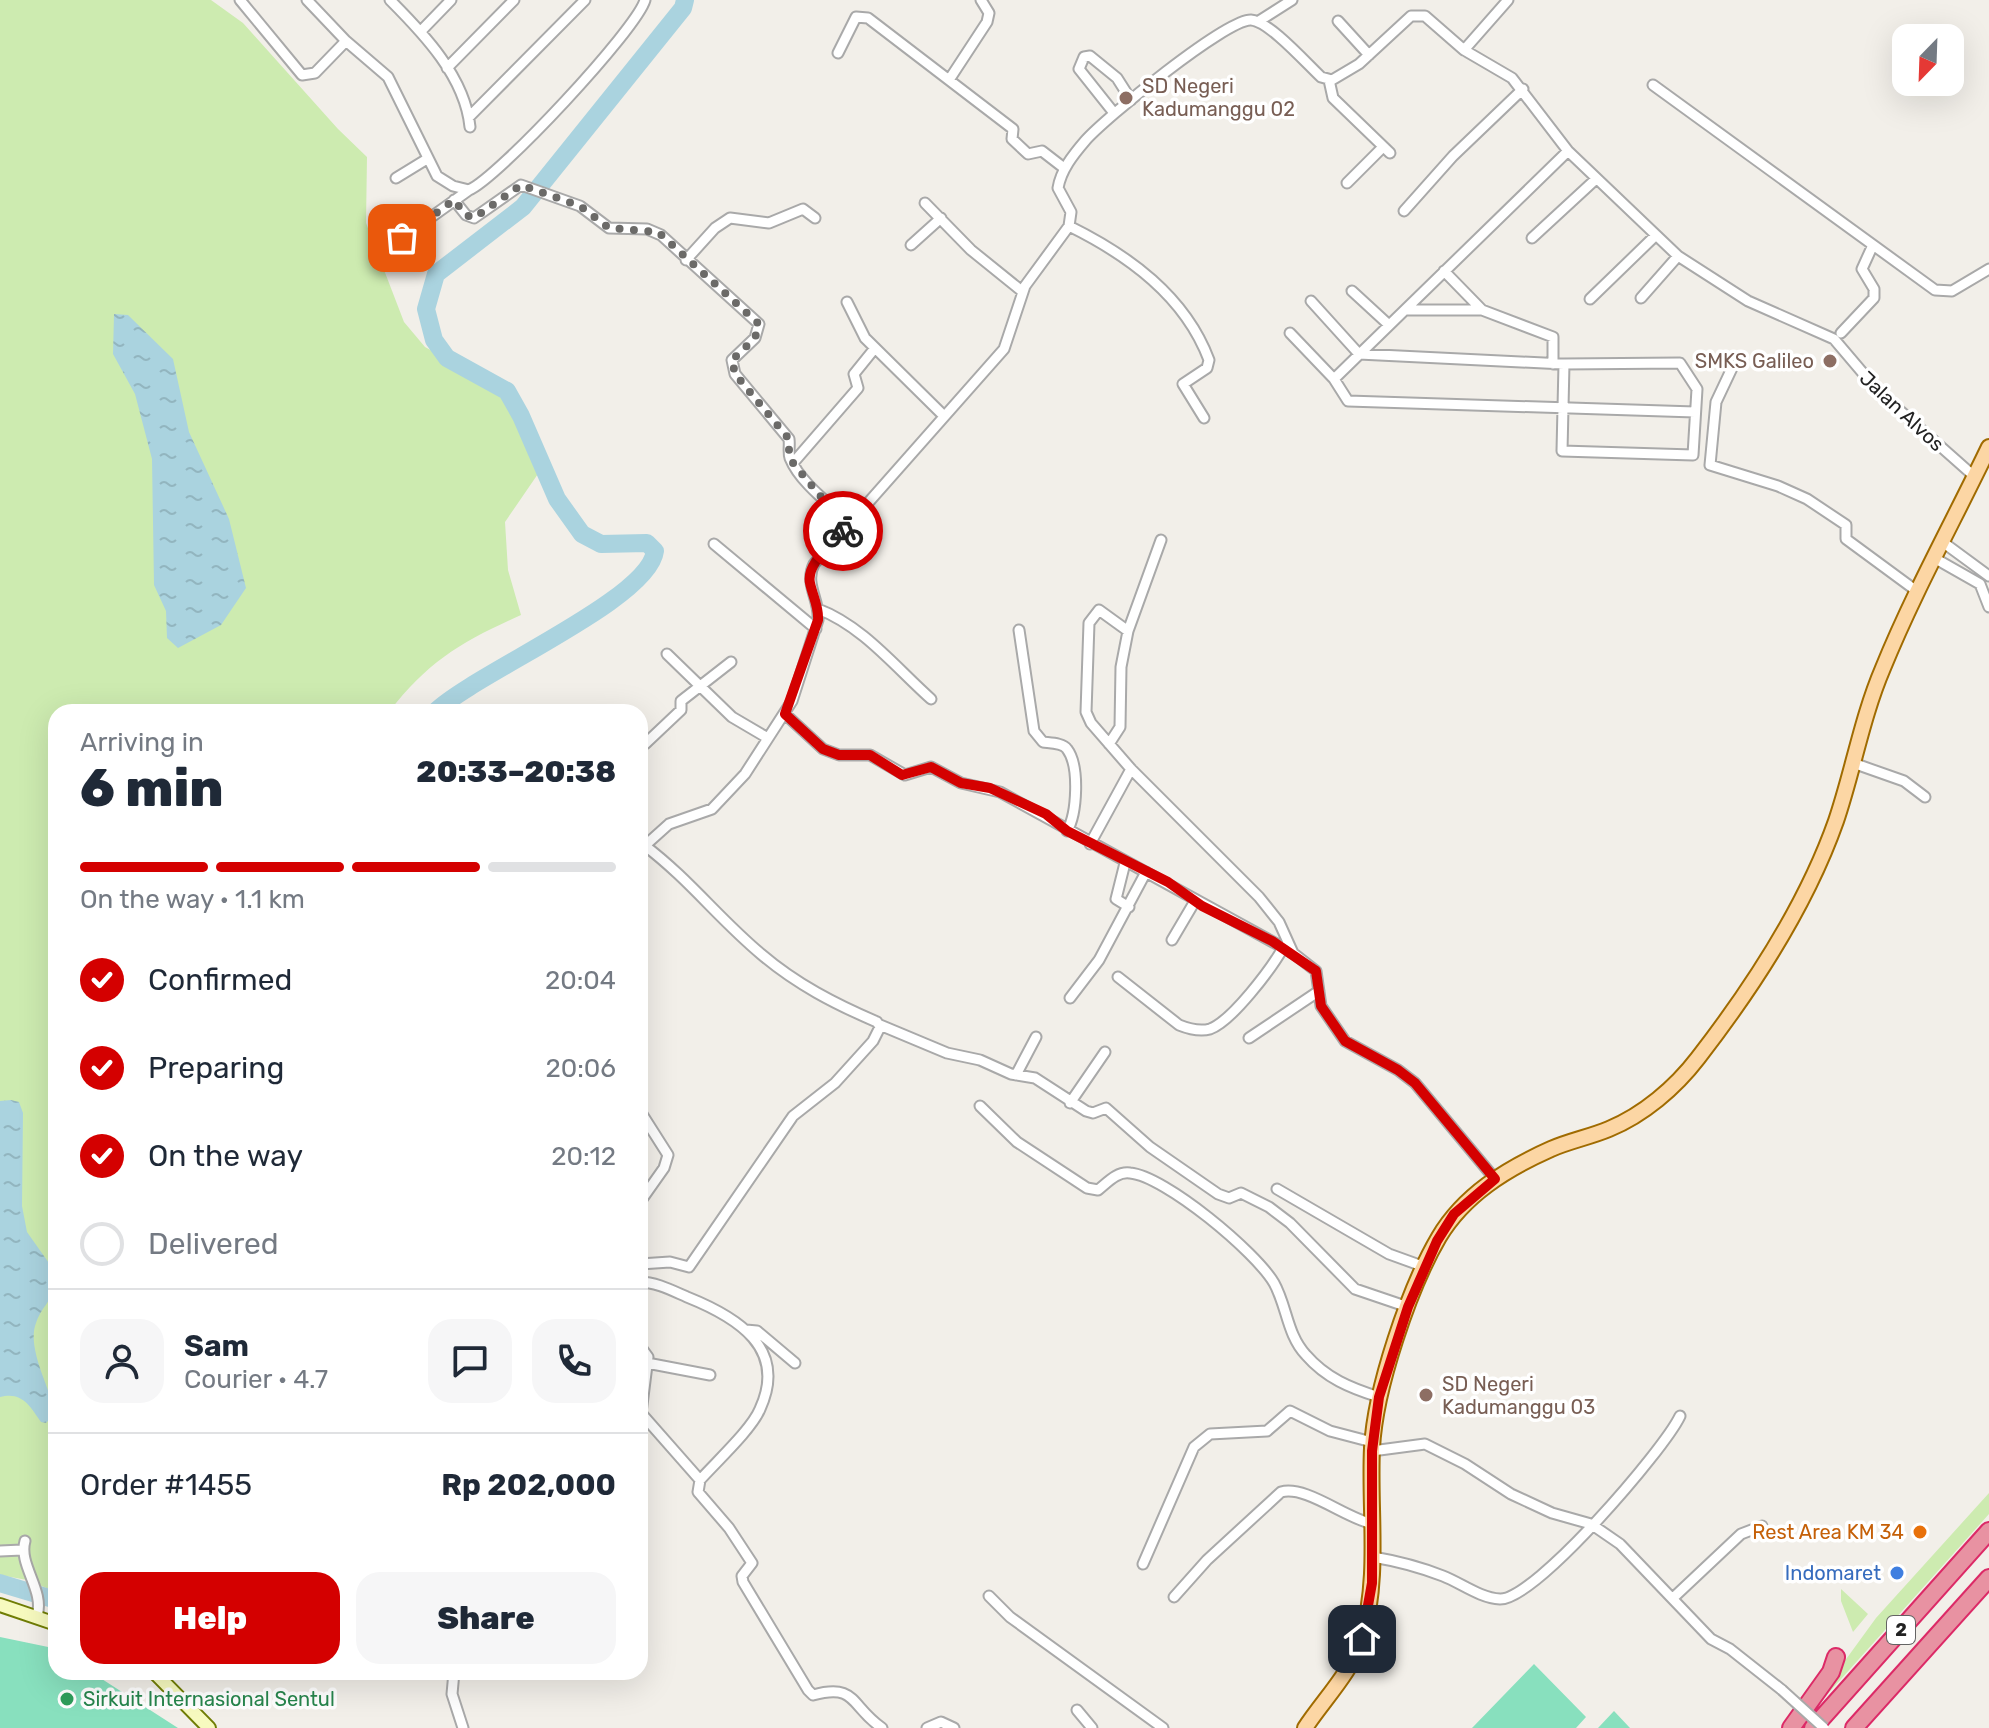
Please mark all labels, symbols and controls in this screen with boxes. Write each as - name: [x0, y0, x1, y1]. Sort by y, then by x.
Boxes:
- north arrow: [1892, 24, 1964, 96]
- map controls: [1892, 24, 1964, 96]
- place label: SD Negeri Kadumanggu 02: [1142, 74, 1295, 121]
- marker: SD Negeri Kadumanggu 02: [1117, 89, 1135, 107]
- pin: [368, 204, 436, 272]
- icon: bag: [380, 216, 424, 260]
- place label: SMKS Galileo: [1695, 349, 1814, 373]
- marker: SMKS Galileo: [1821, 352, 1839, 370]
- street label: Jalan Alvos: [1855, 366, 1949, 456]
- courier: [803, 491, 883, 571]
- icon: bike: [821, 509, 865, 553]
- text: Arriving in: [80, 727, 204, 758]
- text: 20:33–20:38: [416, 754, 616, 790]
- text: 6 min: [80, 757, 224, 819]
- text: On the way · 1.1 km: [80, 884, 305, 915]
- icon: check: [80, 958, 124, 1002]
- text: Confirmed: [148, 962, 292, 998]
- text: 20:04: [545, 965, 616, 996]
- icon: check: [80, 1046, 124, 1090]
- text: Preparing: [148, 1050, 284, 1086]
- text: 20:06: [545, 1053, 616, 1084]
- icon: check: [80, 1134, 124, 1178]
- text: On the way: [148, 1138, 303, 1174]
- text: 20:12: [551, 1141, 616, 1172]
- text: Delivered: [148, 1226, 279, 1262]
- button: person: [80, 1319, 164, 1403]
- button: chat: [428, 1319, 512, 1403]
- button: phone: [532, 1319, 616, 1403]
- text: Sam: [184, 1328, 249, 1364]
- text: Courier · 4.7: [184, 1364, 328, 1395]
- place label: SD Negeri Kadumanggu 03: [1442, 1372, 1595, 1419]
- marker: SD Negeri Kadumanggu 03: [1417, 1386, 1435, 1404]
- text: Order #1455: [80, 1467, 252, 1503]
- text: Rp 202,000: [441, 1467, 616, 1503]
- place label: Rest Area KM 34: [1752, 1520, 1904, 1544]
- marker: Rest Area KM 34: [1911, 1523, 1929, 1541]
- place label: Indomaret: [1785, 1561, 1881, 1585]
- marker: Indomaret: [1888, 1564, 1906, 1582]
- button: Help: [80, 1572, 340, 1664]
- button: Share: [356, 1572, 616, 1664]
- pin: [1328, 1605, 1396, 1673]
- road number: 2: [1887, 1616, 1915, 1644]
- icon: home: [1340, 1617, 1384, 1661]
- place label: Sirkuit Internasional Sentul: [83, 1687, 335, 1711]
- marker: Sirkuit Internasional Sentul: [58, 1690, 76, 1708]

